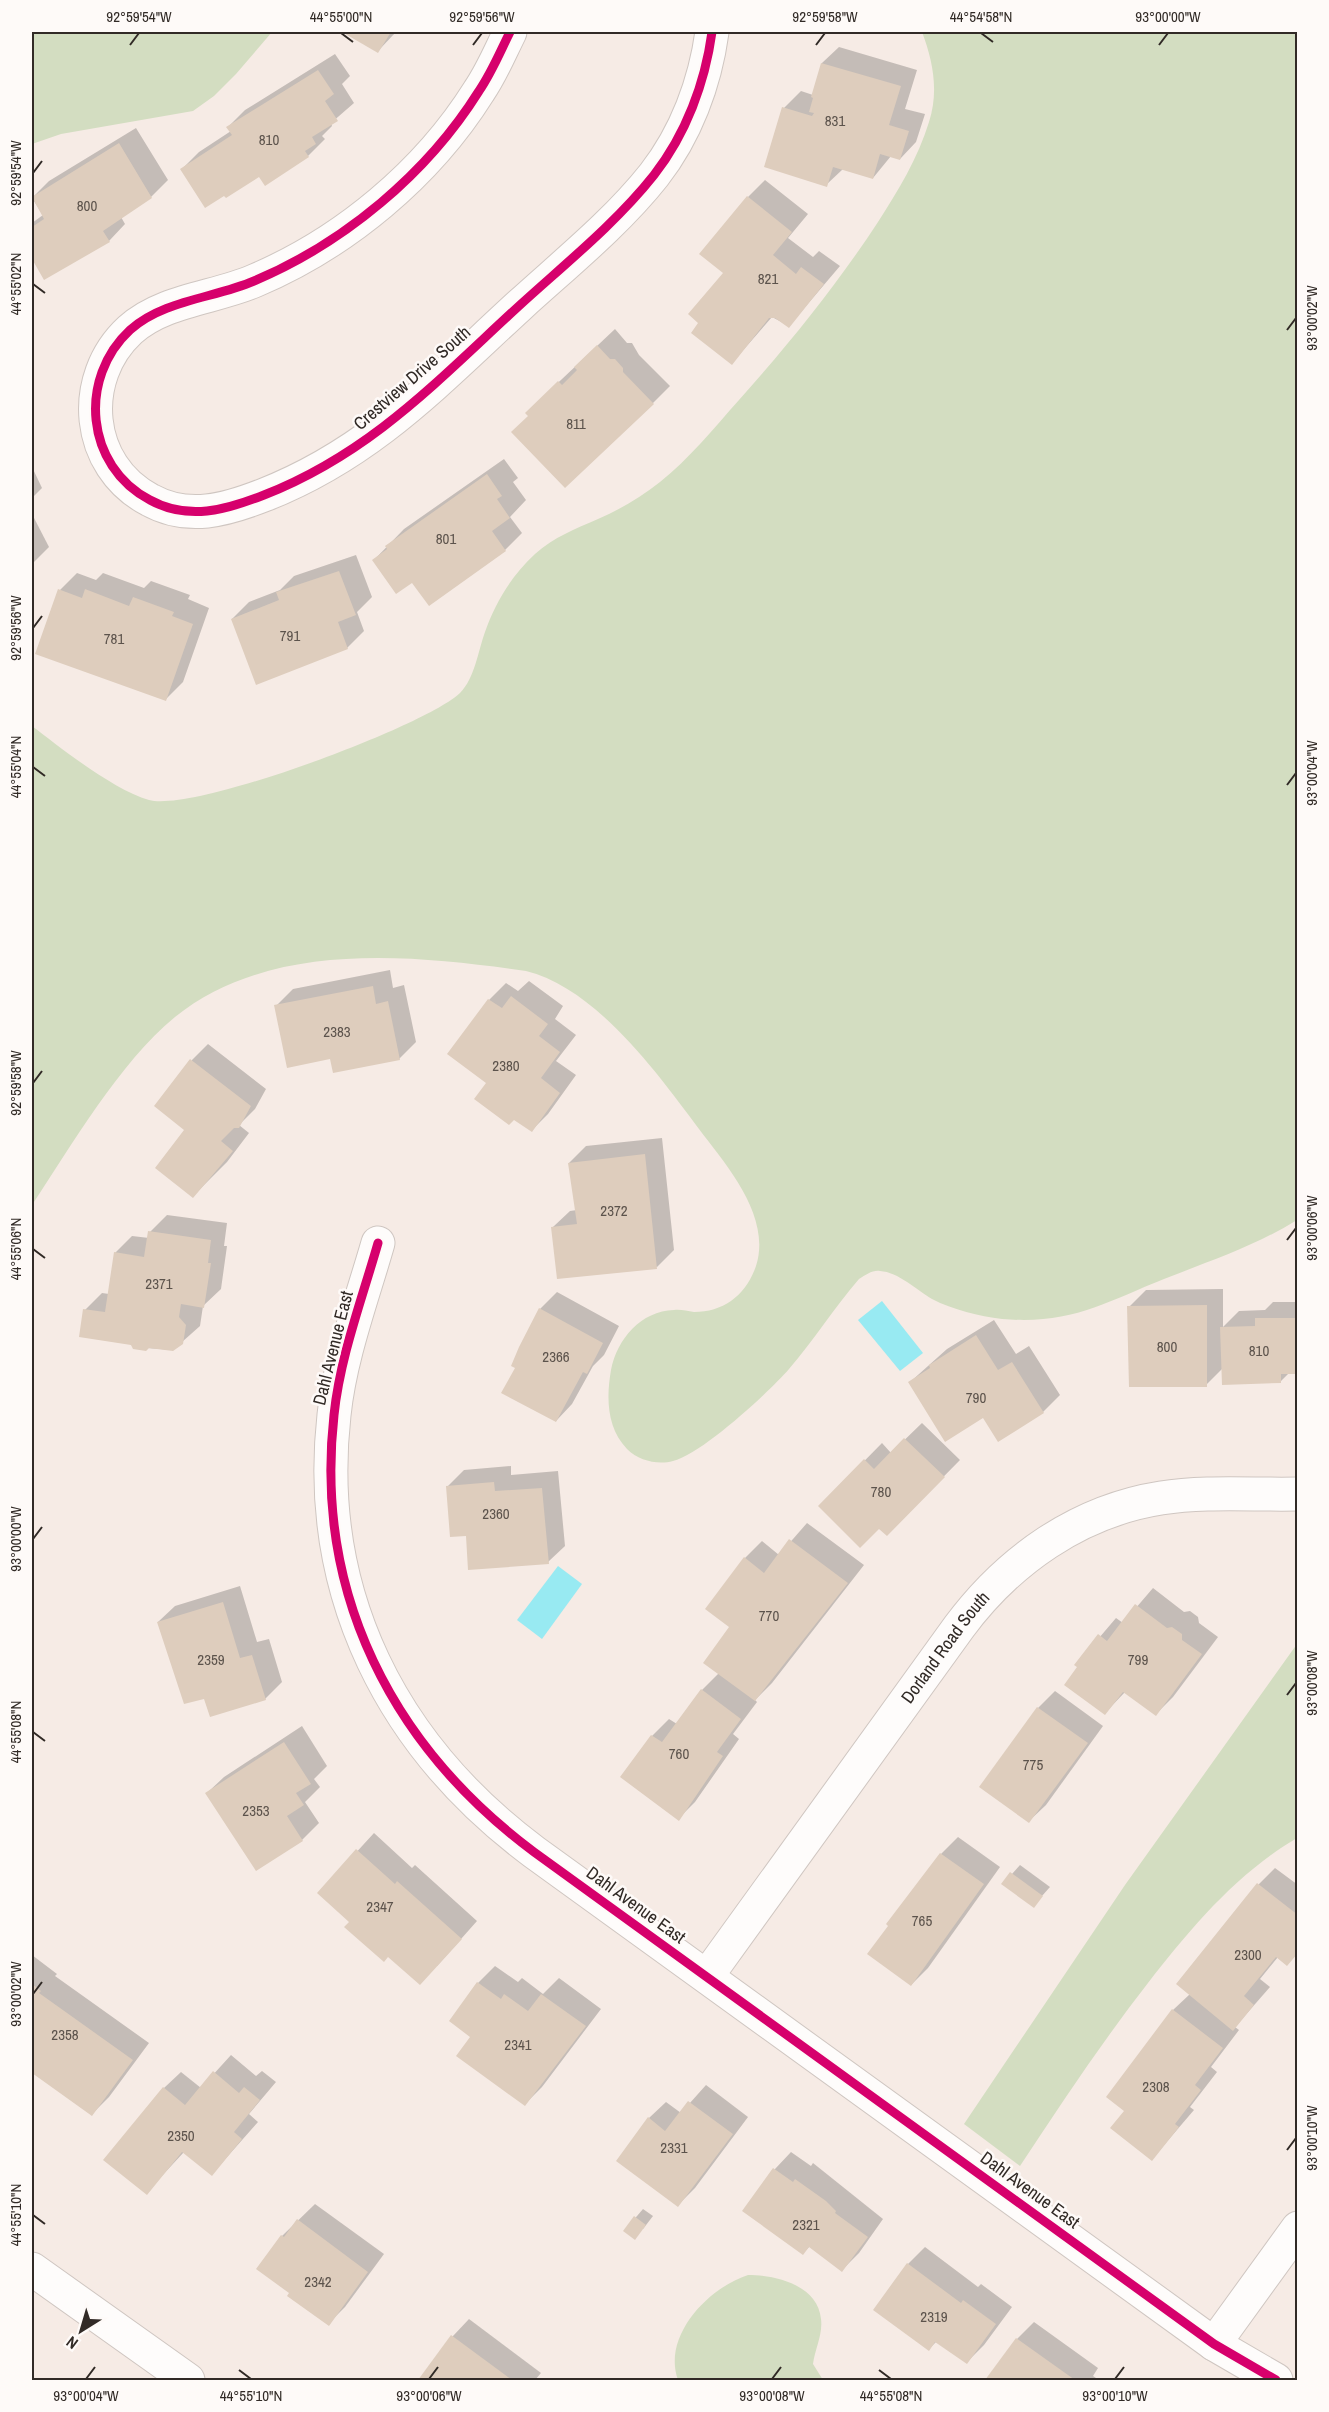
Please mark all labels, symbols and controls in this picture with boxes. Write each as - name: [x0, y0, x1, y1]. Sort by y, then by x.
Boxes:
- text: 92°59'54"W: [106, 6, 172, 27]
- text: 44°55'00"N: [310, 6, 372, 27]
- text: 92°59'56"W: [449, 6, 515, 27]
- text: 92°59'58"W: [792, 6, 858, 27]
- text: 44°54'58"N: [950, 6, 1012, 27]
- text: 93°00'00"W: [1135, 6, 1201, 27]
- house number: 831: [825, 110, 845, 131]
- house number: 810: [259, 129, 279, 150]
- text: 92°59'54"W: [5, 140, 26, 206]
- house number: 800: [77, 195, 97, 216]
- text: 44°55'02"N: [5, 253, 26, 315]
- house number: 821: [758, 268, 778, 289]
- text: 93°00'02"W: [1301, 285, 1322, 351]
- street label: Crestview Drive South: [348, 320, 476, 435]
- house number: 811: [566, 413, 586, 434]
- house number: 801: [436, 528, 456, 549]
- text: 92°59'56"W: [5, 595, 26, 661]
- house number: 791: [280, 625, 300, 646]
- house number: 781: [104, 628, 124, 649]
- text: 44°55'04"N: [5, 736, 26, 798]
- text: 93°00'04"W: [1301, 740, 1322, 806]
- house number: 2383: [323, 1021, 351, 1042]
- text: 92°59'58"W: [5, 1050, 26, 1116]
- house number: 2380: [492, 1055, 520, 1076]
- text: 93°00'06"W: [1301, 1195, 1322, 1261]
- house number: 2372: [600, 1200, 628, 1221]
- text: 44°55'06"N: [5, 1218, 26, 1280]
- house number: 2371: [145, 1273, 173, 1294]
- street label: Dahl Avenue East: [306, 1288, 359, 1408]
- house number: 800: [1157, 1336, 1177, 1357]
- house number: 810: [1249, 1340, 1269, 1361]
- house number: 2366: [542, 1346, 570, 1367]
- house number: 790: [966, 1387, 986, 1408]
- house number: 780: [871, 1481, 891, 1502]
- house number: 2360: [482, 1503, 510, 1524]
- text: 93°00'00"W: [5, 1506, 26, 1572]
- street label: Dorland Road South: [895, 1586, 995, 1708]
- house number: 770: [759, 1605, 779, 1626]
- house number: 2359: [197, 1649, 225, 1670]
- house number: 799: [1128, 1649, 1148, 1670]
- text: 93°00'08"W: [1301, 1650, 1322, 1716]
- text: 44°55'08"N: [5, 1701, 26, 1763]
- house number: 760: [669, 1743, 689, 1764]
- house number: 775: [1023, 1754, 1043, 1775]
- house number: 2353: [242, 1800, 270, 1821]
- street label: Dahl Avenue East: [582, 1860, 691, 1949]
- house number: 2347: [366, 1896, 394, 1917]
- house number: 765: [912, 1910, 932, 1931]
- house number: 2300: [1234, 1944, 1262, 1965]
- text: 93°00'02"W: [5, 1961, 26, 2027]
- house number: 2358: [51, 2024, 79, 2045]
- house number: 2341: [504, 2034, 532, 2055]
- house number: 2308: [1142, 2076, 1170, 2097]
- text: 93°00'10"W: [1301, 2105, 1322, 2171]
- house number: 2350: [167, 2125, 195, 2146]
- house number: 2331: [660, 2137, 688, 2158]
- street label: Dahl Avenue East: [976, 2145, 1085, 2234]
- text: 44°55'10"N: [5, 2184, 26, 2246]
- house number: 2321: [792, 2214, 820, 2235]
- house number: 2342: [304, 2271, 332, 2292]
- north arrow: [51, 2301, 111, 2361]
- house number: 2319: [920, 2306, 948, 2327]
- text: N: [62, 2331, 82, 2355]
- text: 93°00'04"W: [53, 2385, 119, 2406]
- text: 44°55'10"N: [220, 2385, 282, 2406]
- text: 93°00'06"W: [396, 2385, 462, 2406]
- text: 93°00'08"W: [739, 2385, 805, 2406]
- text: 44°55'08"N: [860, 2385, 922, 2406]
- text: 93°00'10"W: [1082, 2385, 1148, 2406]

